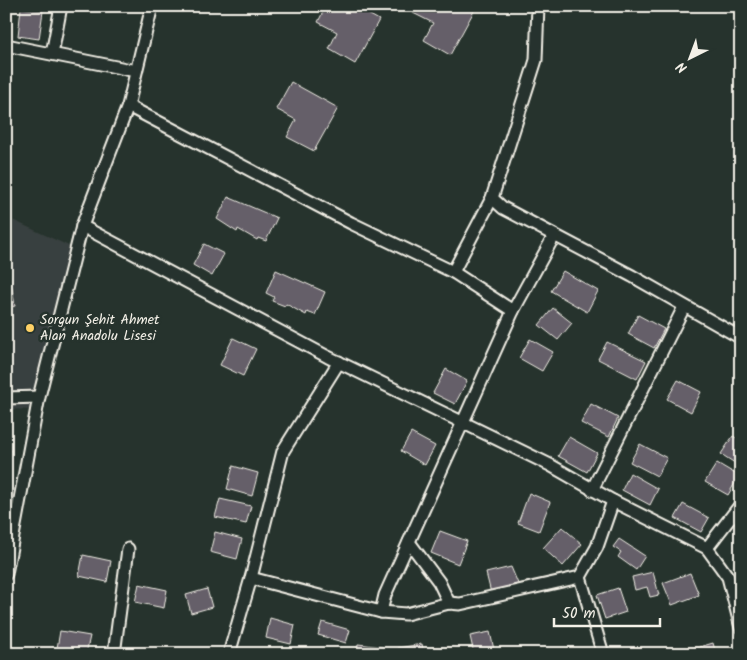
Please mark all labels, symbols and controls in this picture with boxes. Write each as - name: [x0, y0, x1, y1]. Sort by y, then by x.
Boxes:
- north arrow: [664, 32, 714, 82]
- text: N: [671, 56, 693, 78]
- place label: Sorgun Şehit Ahmet Alan Anadolu Lisesi: [40, 309, 160, 347]
- marker: Sorgun Şehit Ahmet Alan Anadolu Lisesi: [24, 322, 36, 334]
- scale bar: [554, 595, 661, 627]
- text: 50 m: [562, 602, 596, 626]

